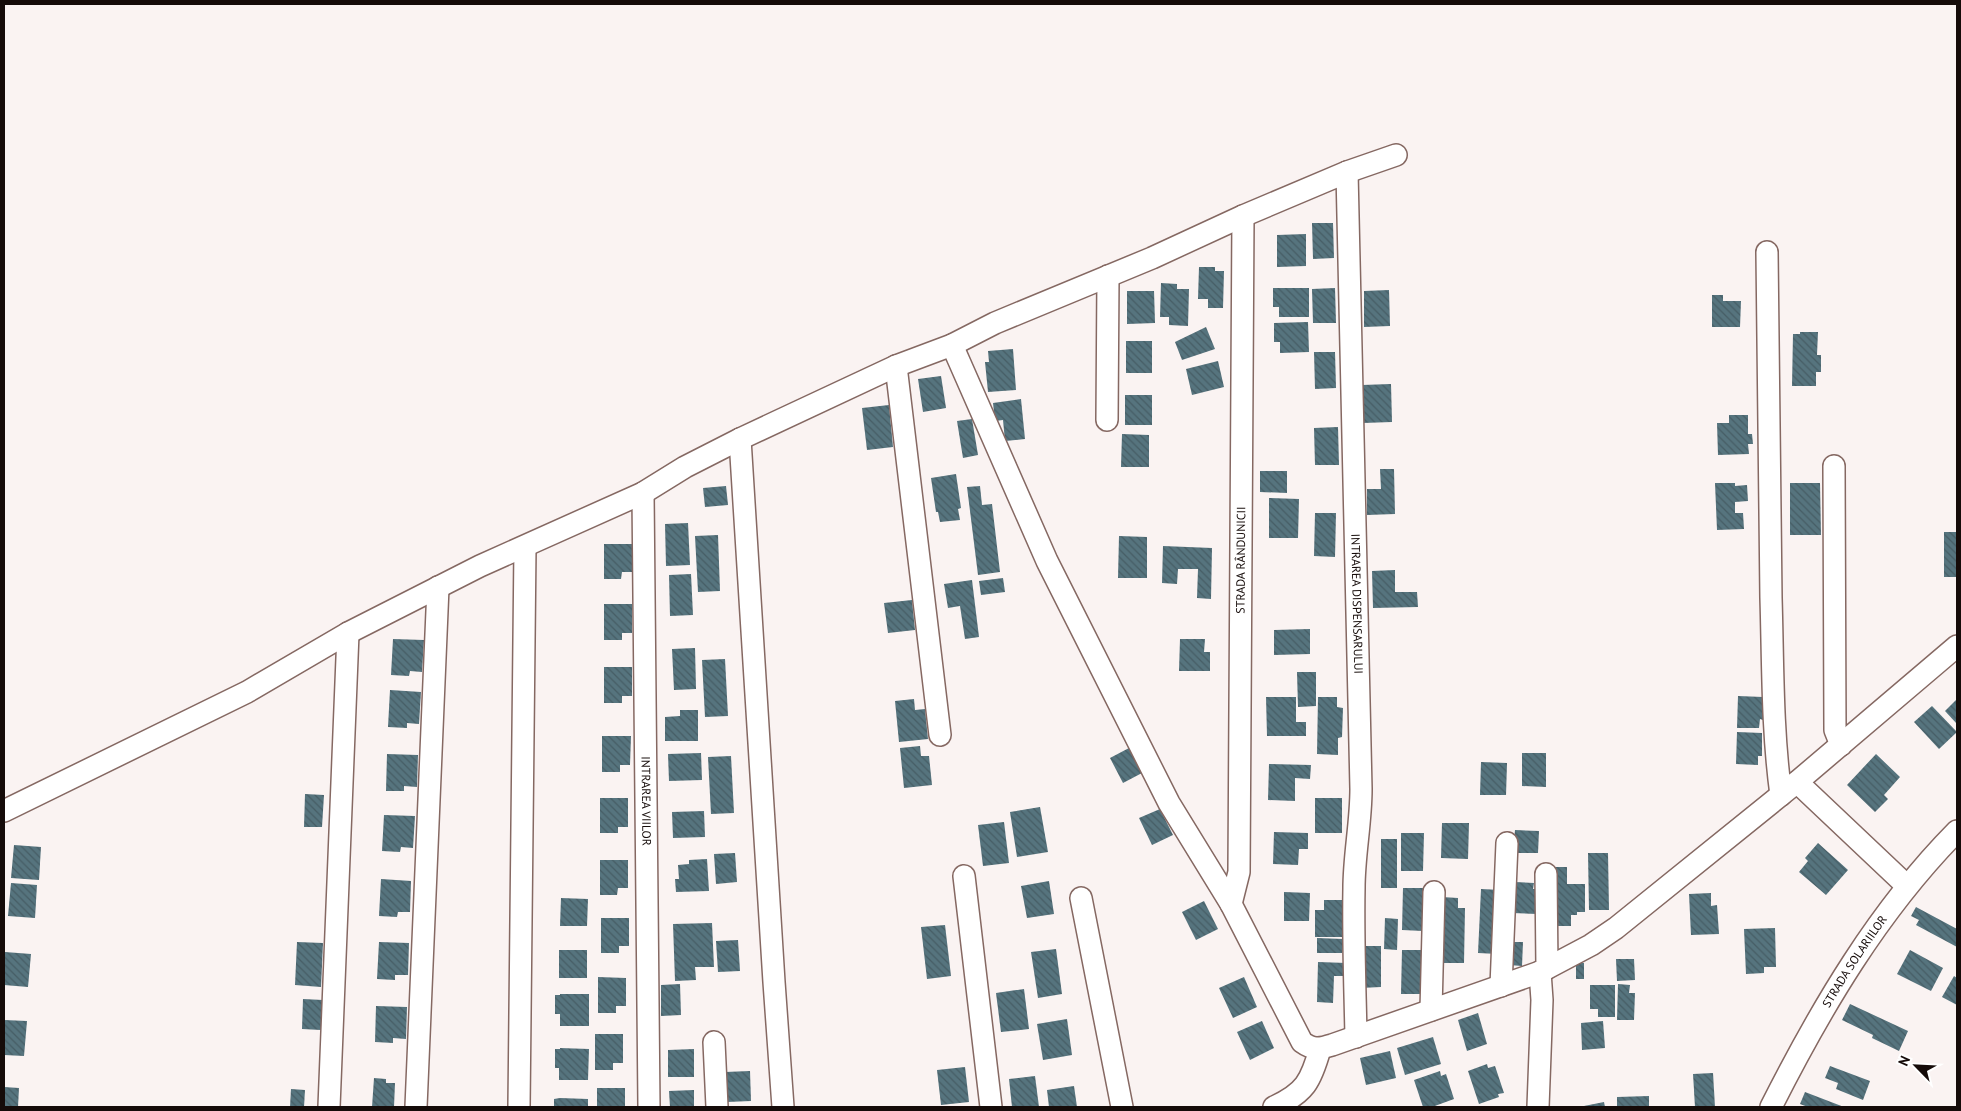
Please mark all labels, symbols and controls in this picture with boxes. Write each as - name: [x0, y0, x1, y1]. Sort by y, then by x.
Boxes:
- street label: STRADA RÂNDUNICII: [1233, 506, 1248, 614]
- street label: INTRAREA DISPENSARULUI: [1348, 534, 1366, 674]
- street label: INTRAREA VIILOR: [639, 756, 654, 846]
- street label: STRADA SOLARIILOR: [1819, 912, 1890, 1010]
- north arrow: [1891, 1041, 1941, 1091]
- text: N: [1894, 1053, 1914, 1069]

